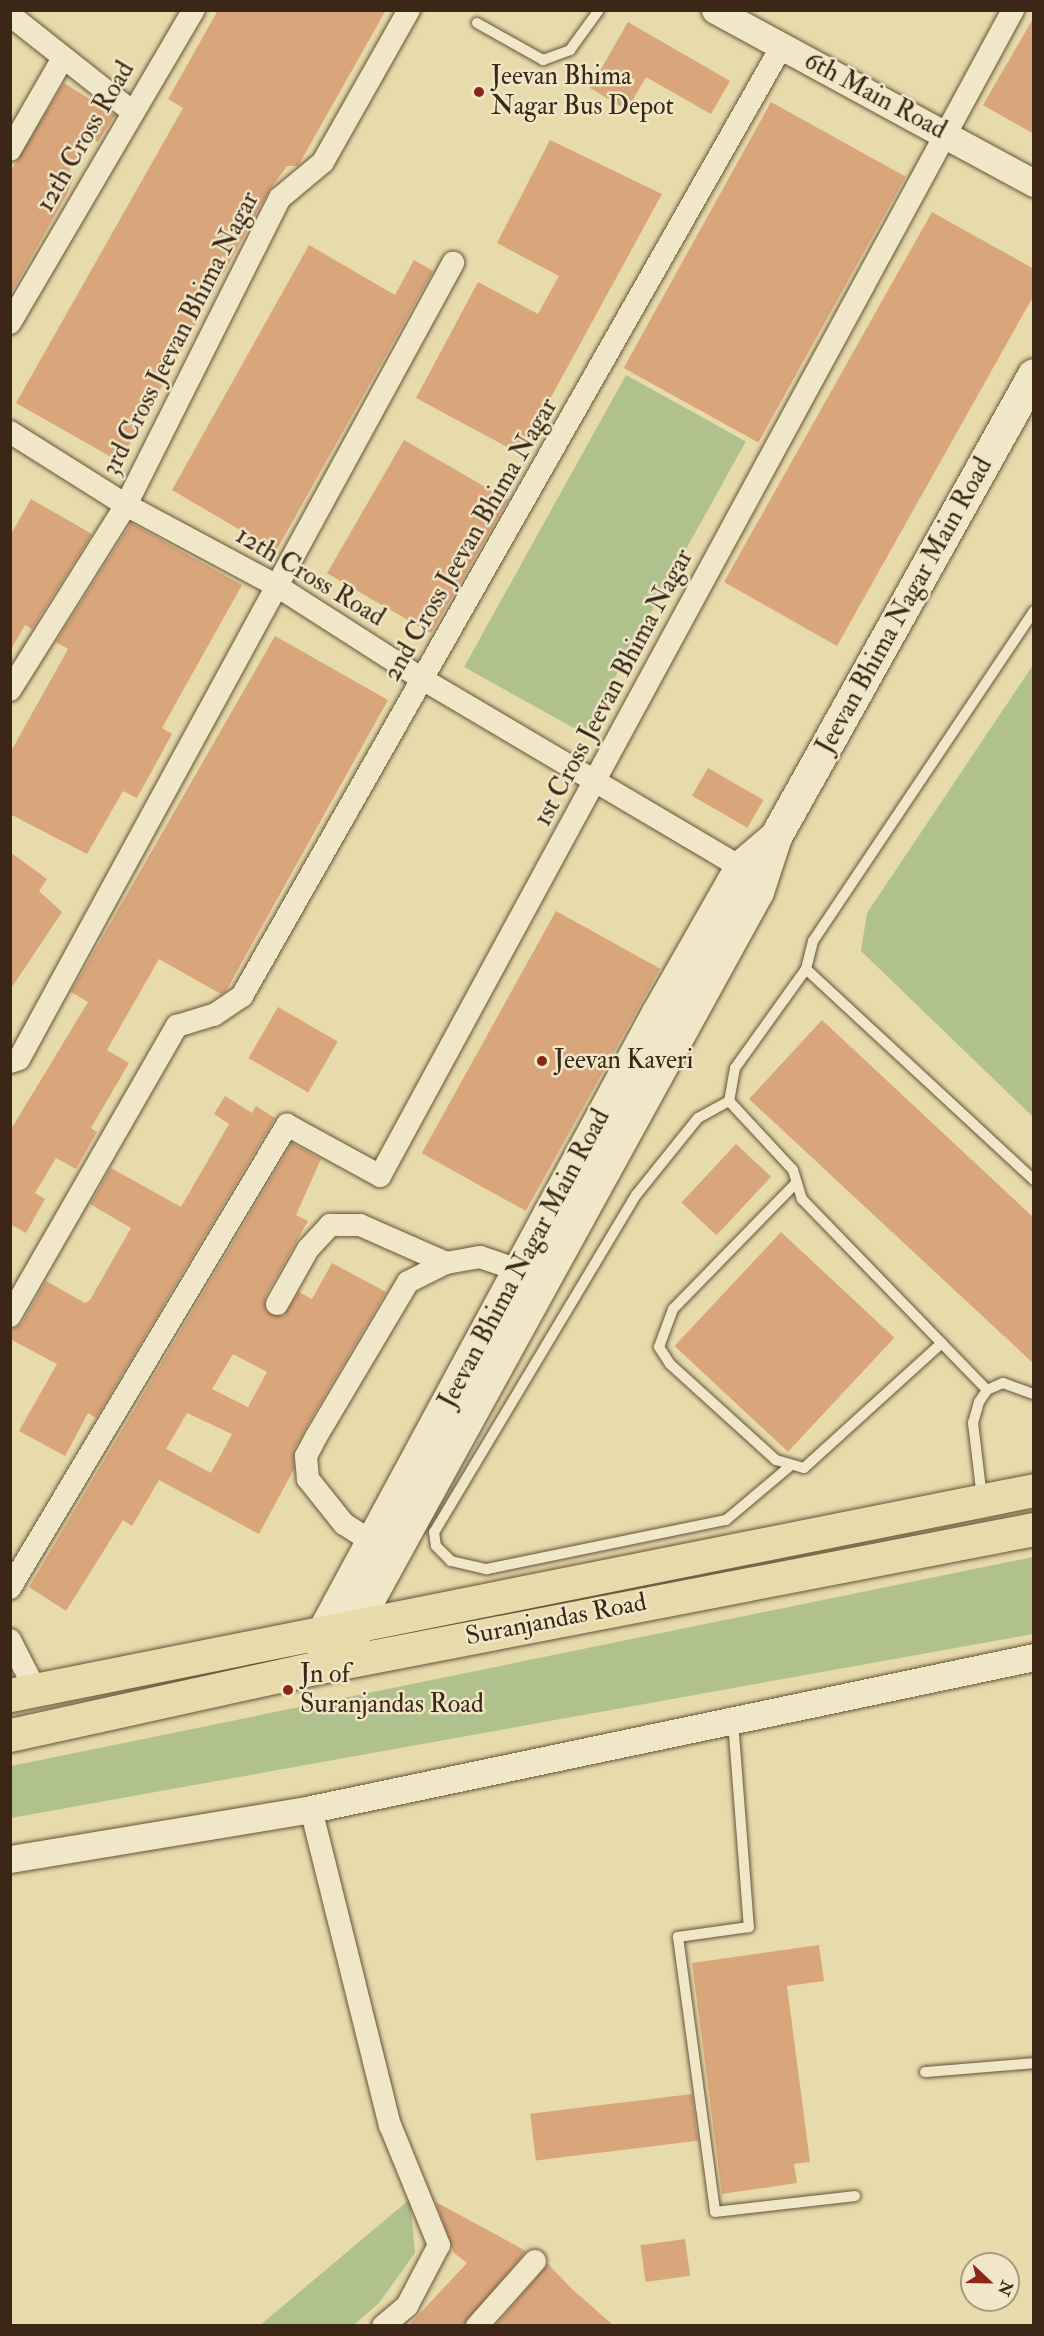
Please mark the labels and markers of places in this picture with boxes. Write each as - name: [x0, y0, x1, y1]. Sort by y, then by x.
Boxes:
- place label: Jeevan Bhima Nagar Bus Depot: [491, 61, 674, 122]
- marker: Jeevan Bhima Nagar Bus Depot: [472, 85, 486, 99]
- place label: Jeevan Kaveri: [554, 1045, 693, 1077]
- marker: Jeevan Kaveri: [535, 1054, 549, 1068]
- place label: Jn of Suranjandas Road: [300, 1659, 484, 1720]
- marker: Jn of Suranjandas Road: [281, 1683, 295, 1697]

